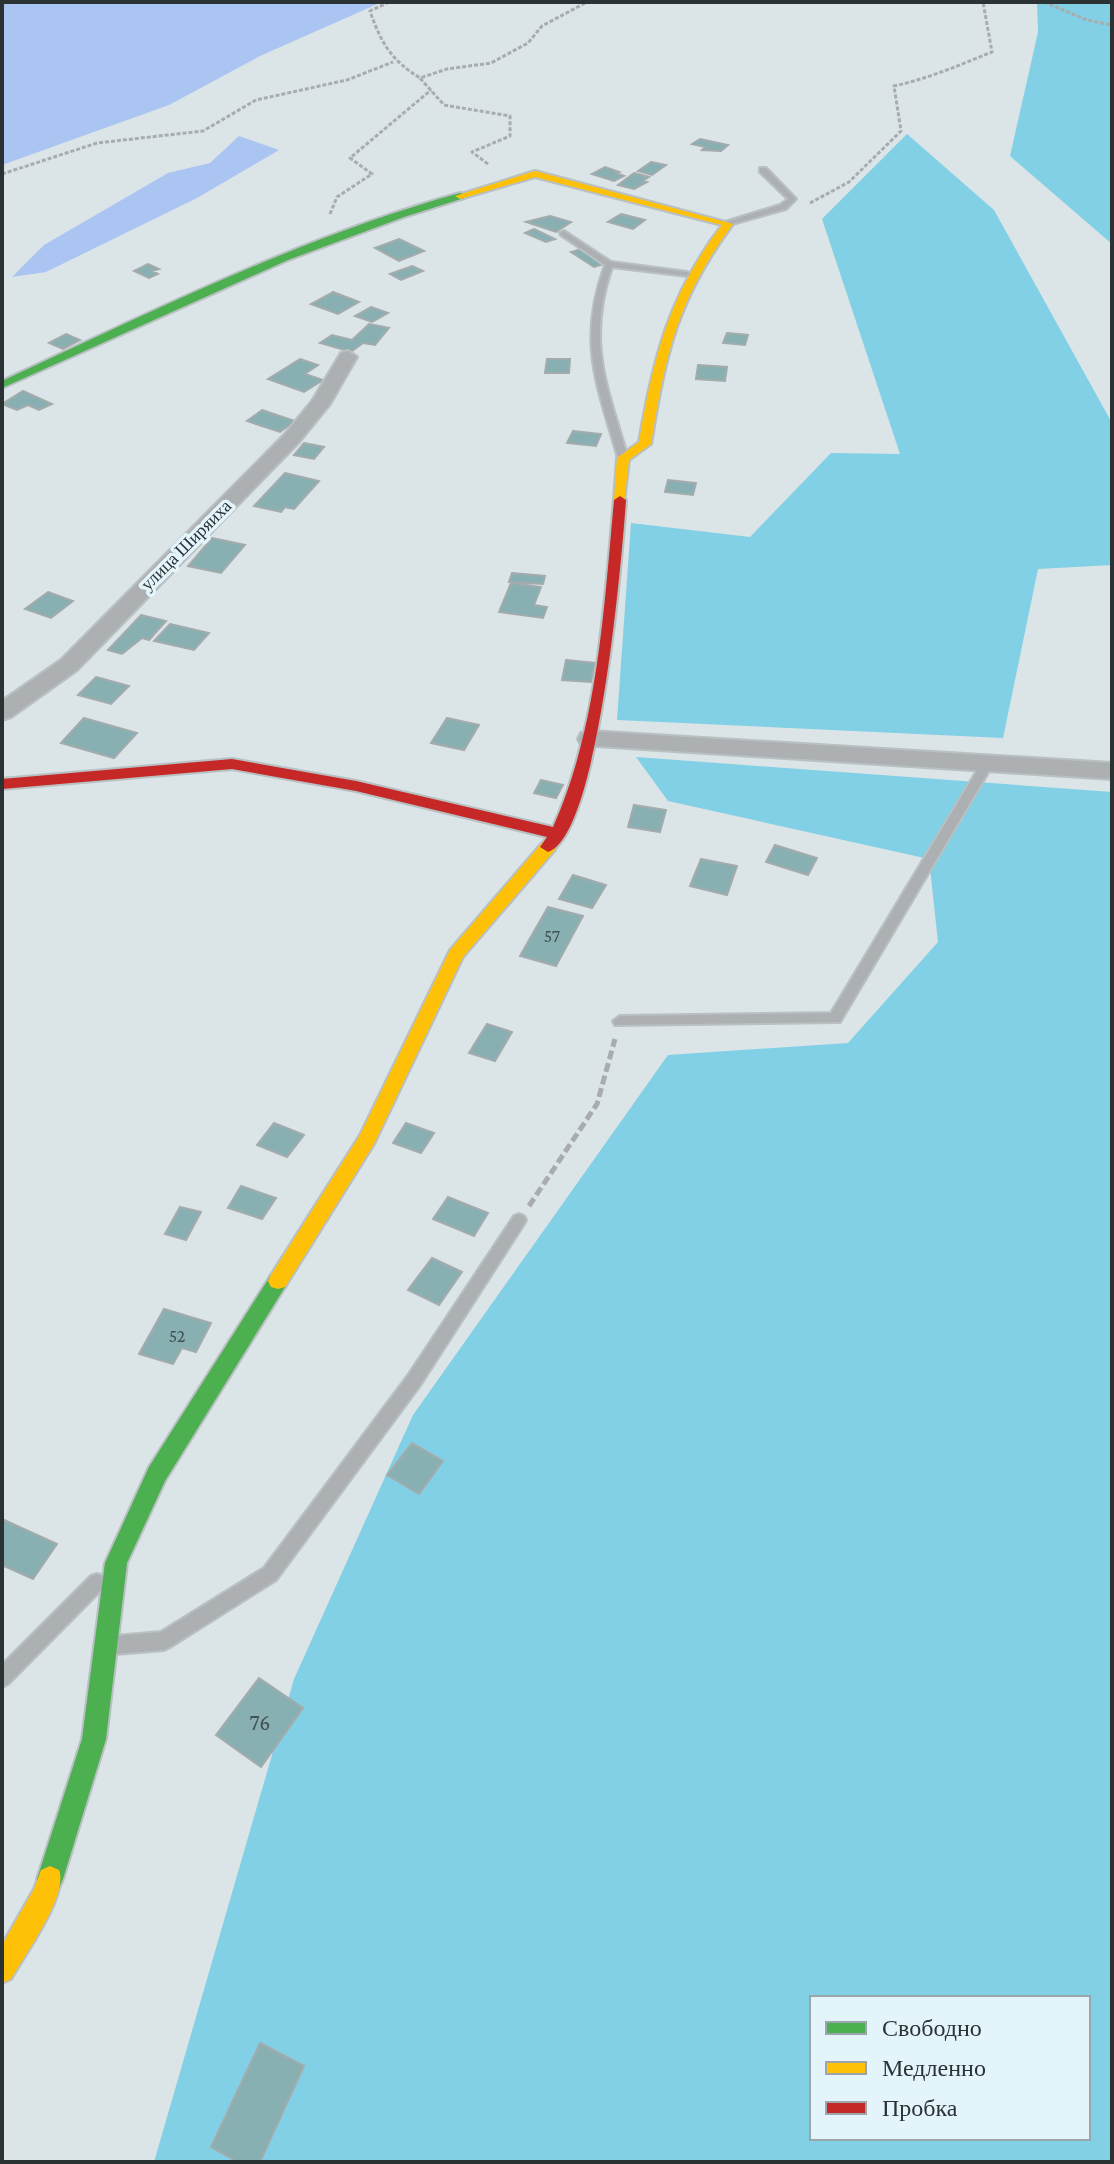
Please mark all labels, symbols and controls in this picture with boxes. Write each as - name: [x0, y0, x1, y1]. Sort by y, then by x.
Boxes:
- street label: улица Ширяиха: [137, 496, 235, 594]
- house number: 57: [544, 926, 560, 946]
- house number: 52: [169, 1326, 185, 1346]
- house number: 76: [249, 1710, 271, 1735]
- legend: [810, 1996, 1090, 2140]
- text: Свободно: [882, 2014, 982, 2041]
- text: Медленно: [882, 2054, 986, 2081]
- text: Пробка: [882, 2094, 958, 2121]

